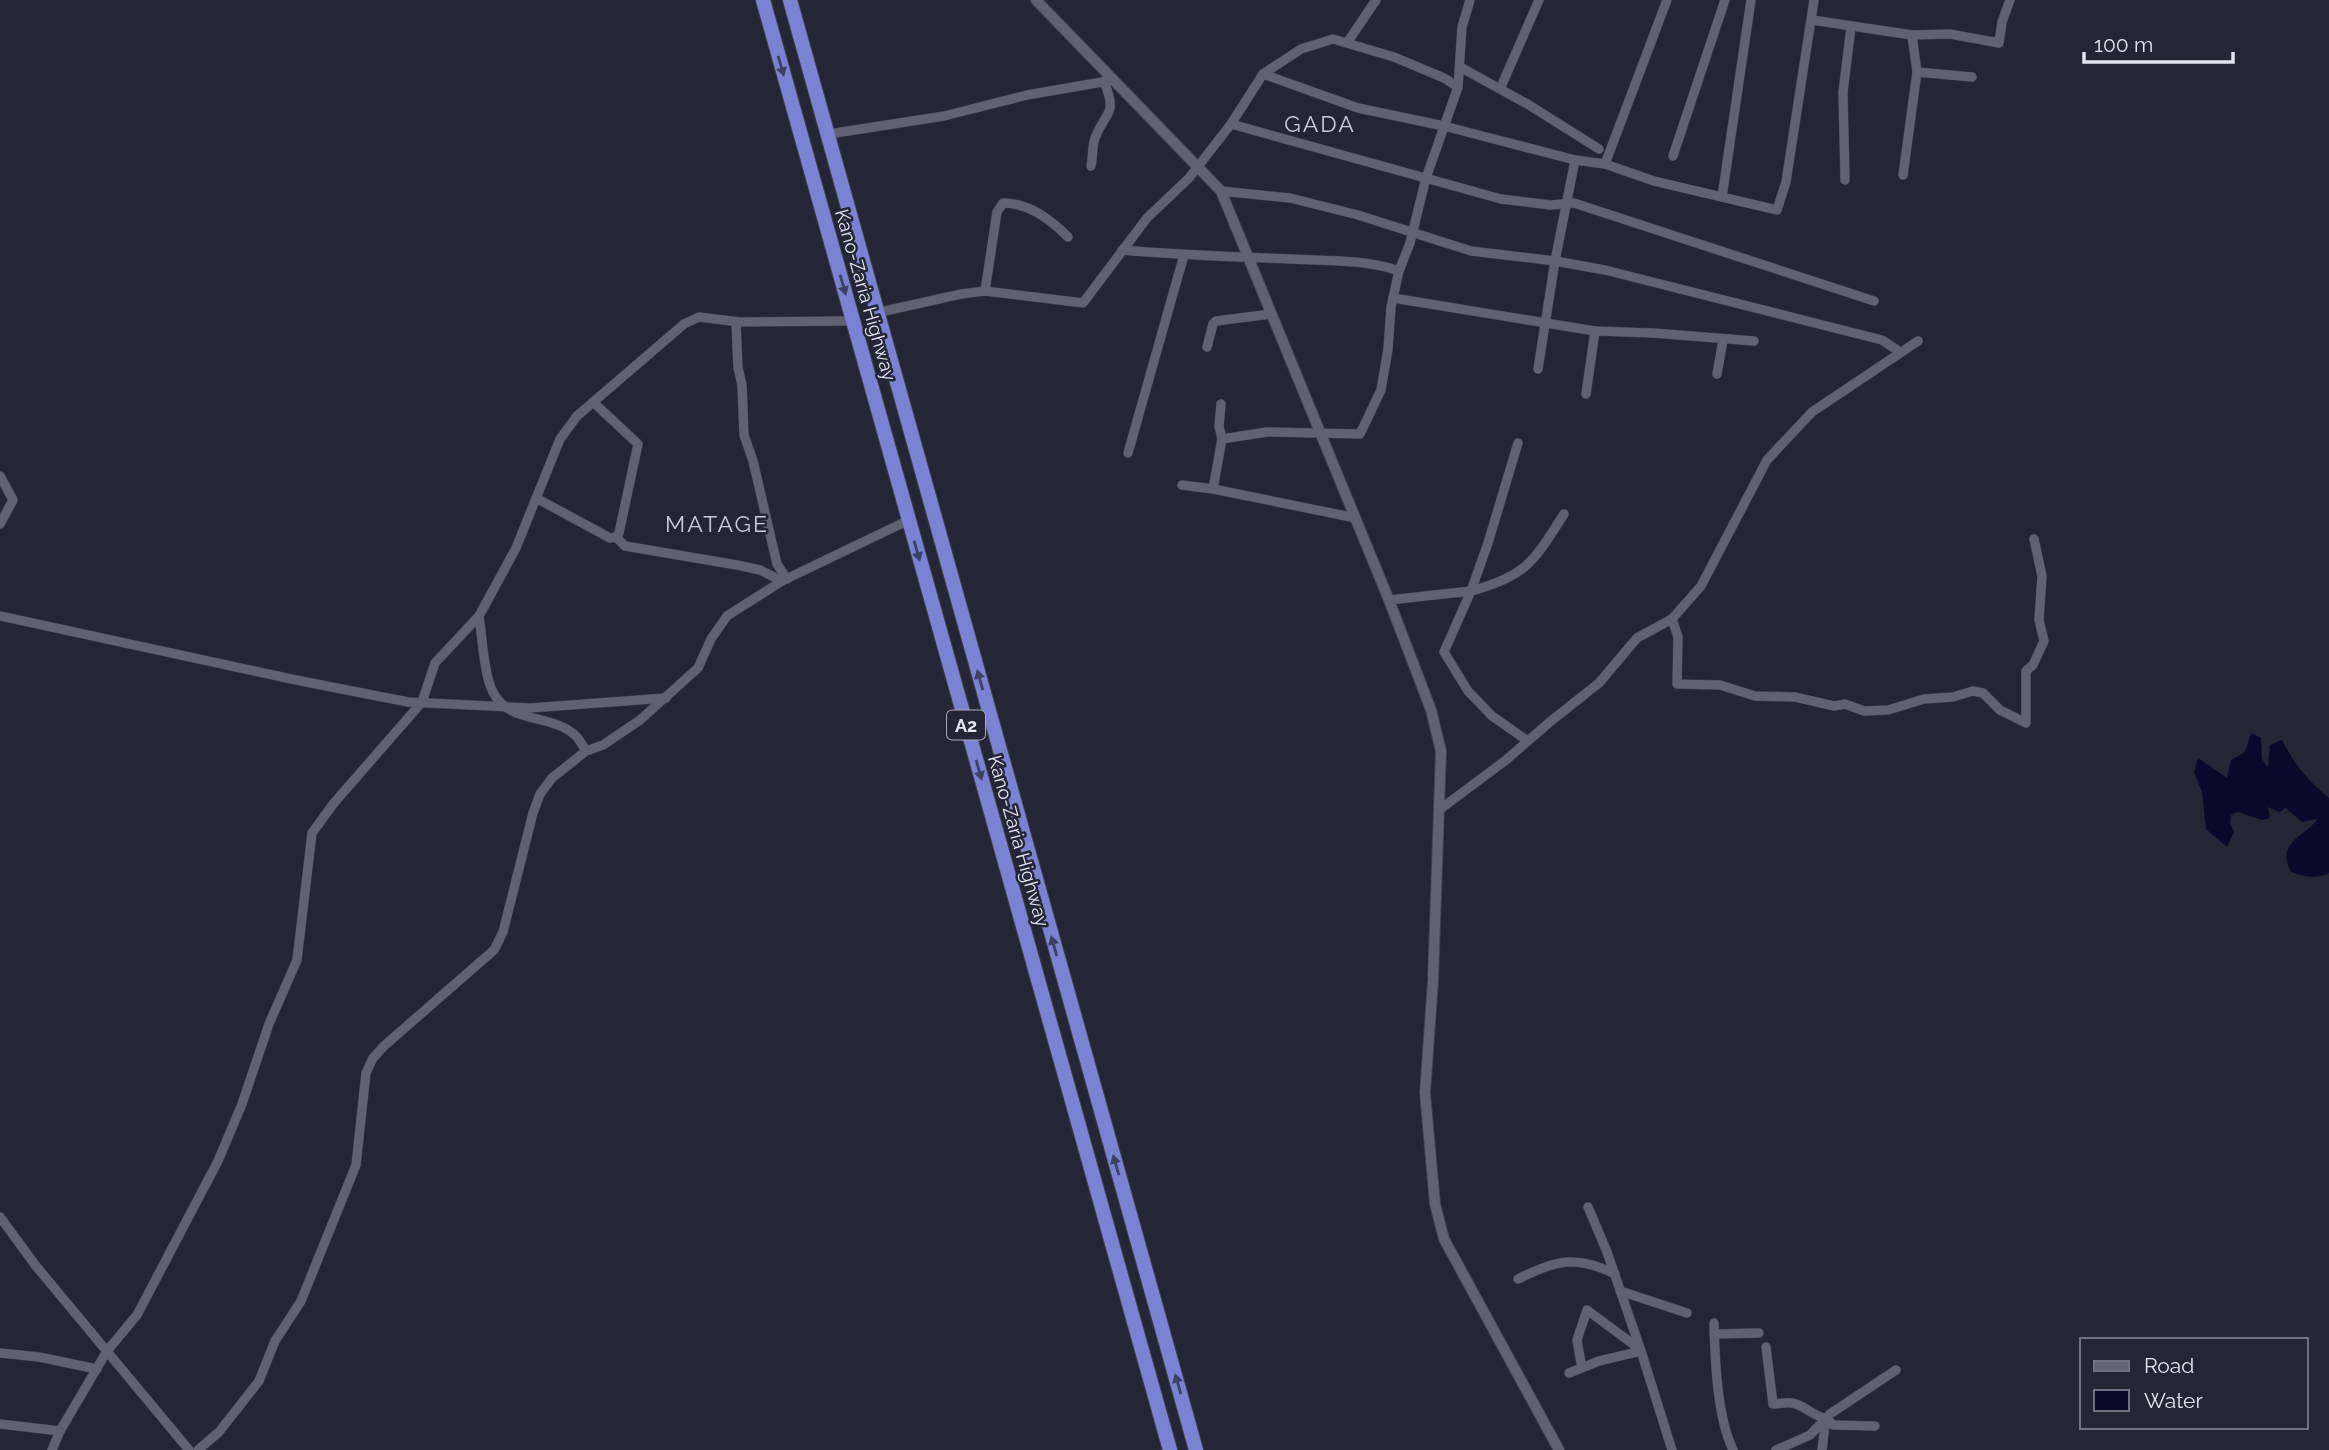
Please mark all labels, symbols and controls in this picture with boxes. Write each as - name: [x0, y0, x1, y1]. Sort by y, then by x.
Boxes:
- scale bar: [2084, 21, 2233, 65]
- text: 100 m: [2094, 32, 2153, 57]
- one-way arrow: [776, 55, 787, 77]
- district label: GADA: [1284, 110, 1356, 137]
- street label: Kano-Zaria Highway: [831, 207, 901, 383]
- one-way arrow: [838, 275, 848, 296]
- district label: MATAGE: [665, 510, 769, 537]
- one-way arrow: [913, 541, 923, 562]
- one-way arrow: [974, 669, 984, 690]
- road number: A2: [947, 710, 985, 740]
- street label: Kano-Zaria Highway: [984, 753, 1054, 929]
- one-way arrow: [974, 760, 984, 781]
- one-way arrow: [1049, 935, 1059, 956]
- one-way arrow: [1110, 1154, 1121, 1176]
- legend: [2080, 1338, 2308, 1429]
- text: Road: [2144, 1353, 2194, 1378]
- one-way arrow: [1172, 1373, 1182, 1394]
- text: Water: [2144, 1388, 2203, 1413]

